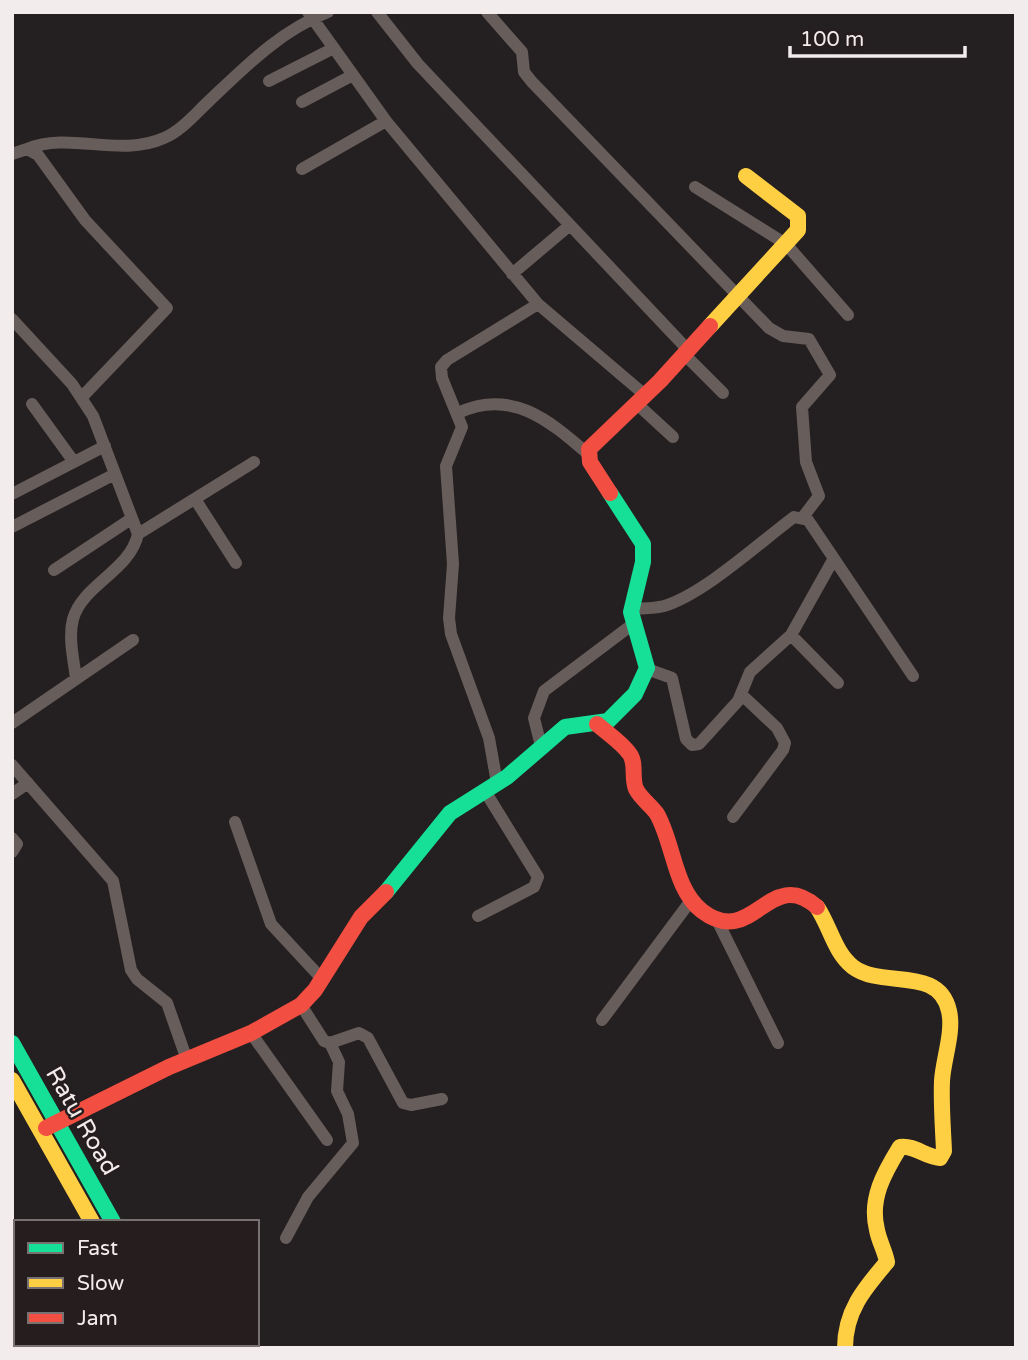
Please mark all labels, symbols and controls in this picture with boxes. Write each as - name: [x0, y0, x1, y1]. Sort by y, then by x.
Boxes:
- scale bar: [790, 14, 965, 58]
- text: 100 m: [800, 27, 864, 52]
- street label: Ratu Road: [39, 1062, 125, 1180]
- legend: [14, 1220, 259, 1346]
- text: Fast: [77, 1236, 118, 1261]
- text: Slow: [77, 1271, 125, 1296]
- text: Jam: [77, 1306, 118, 1331]

